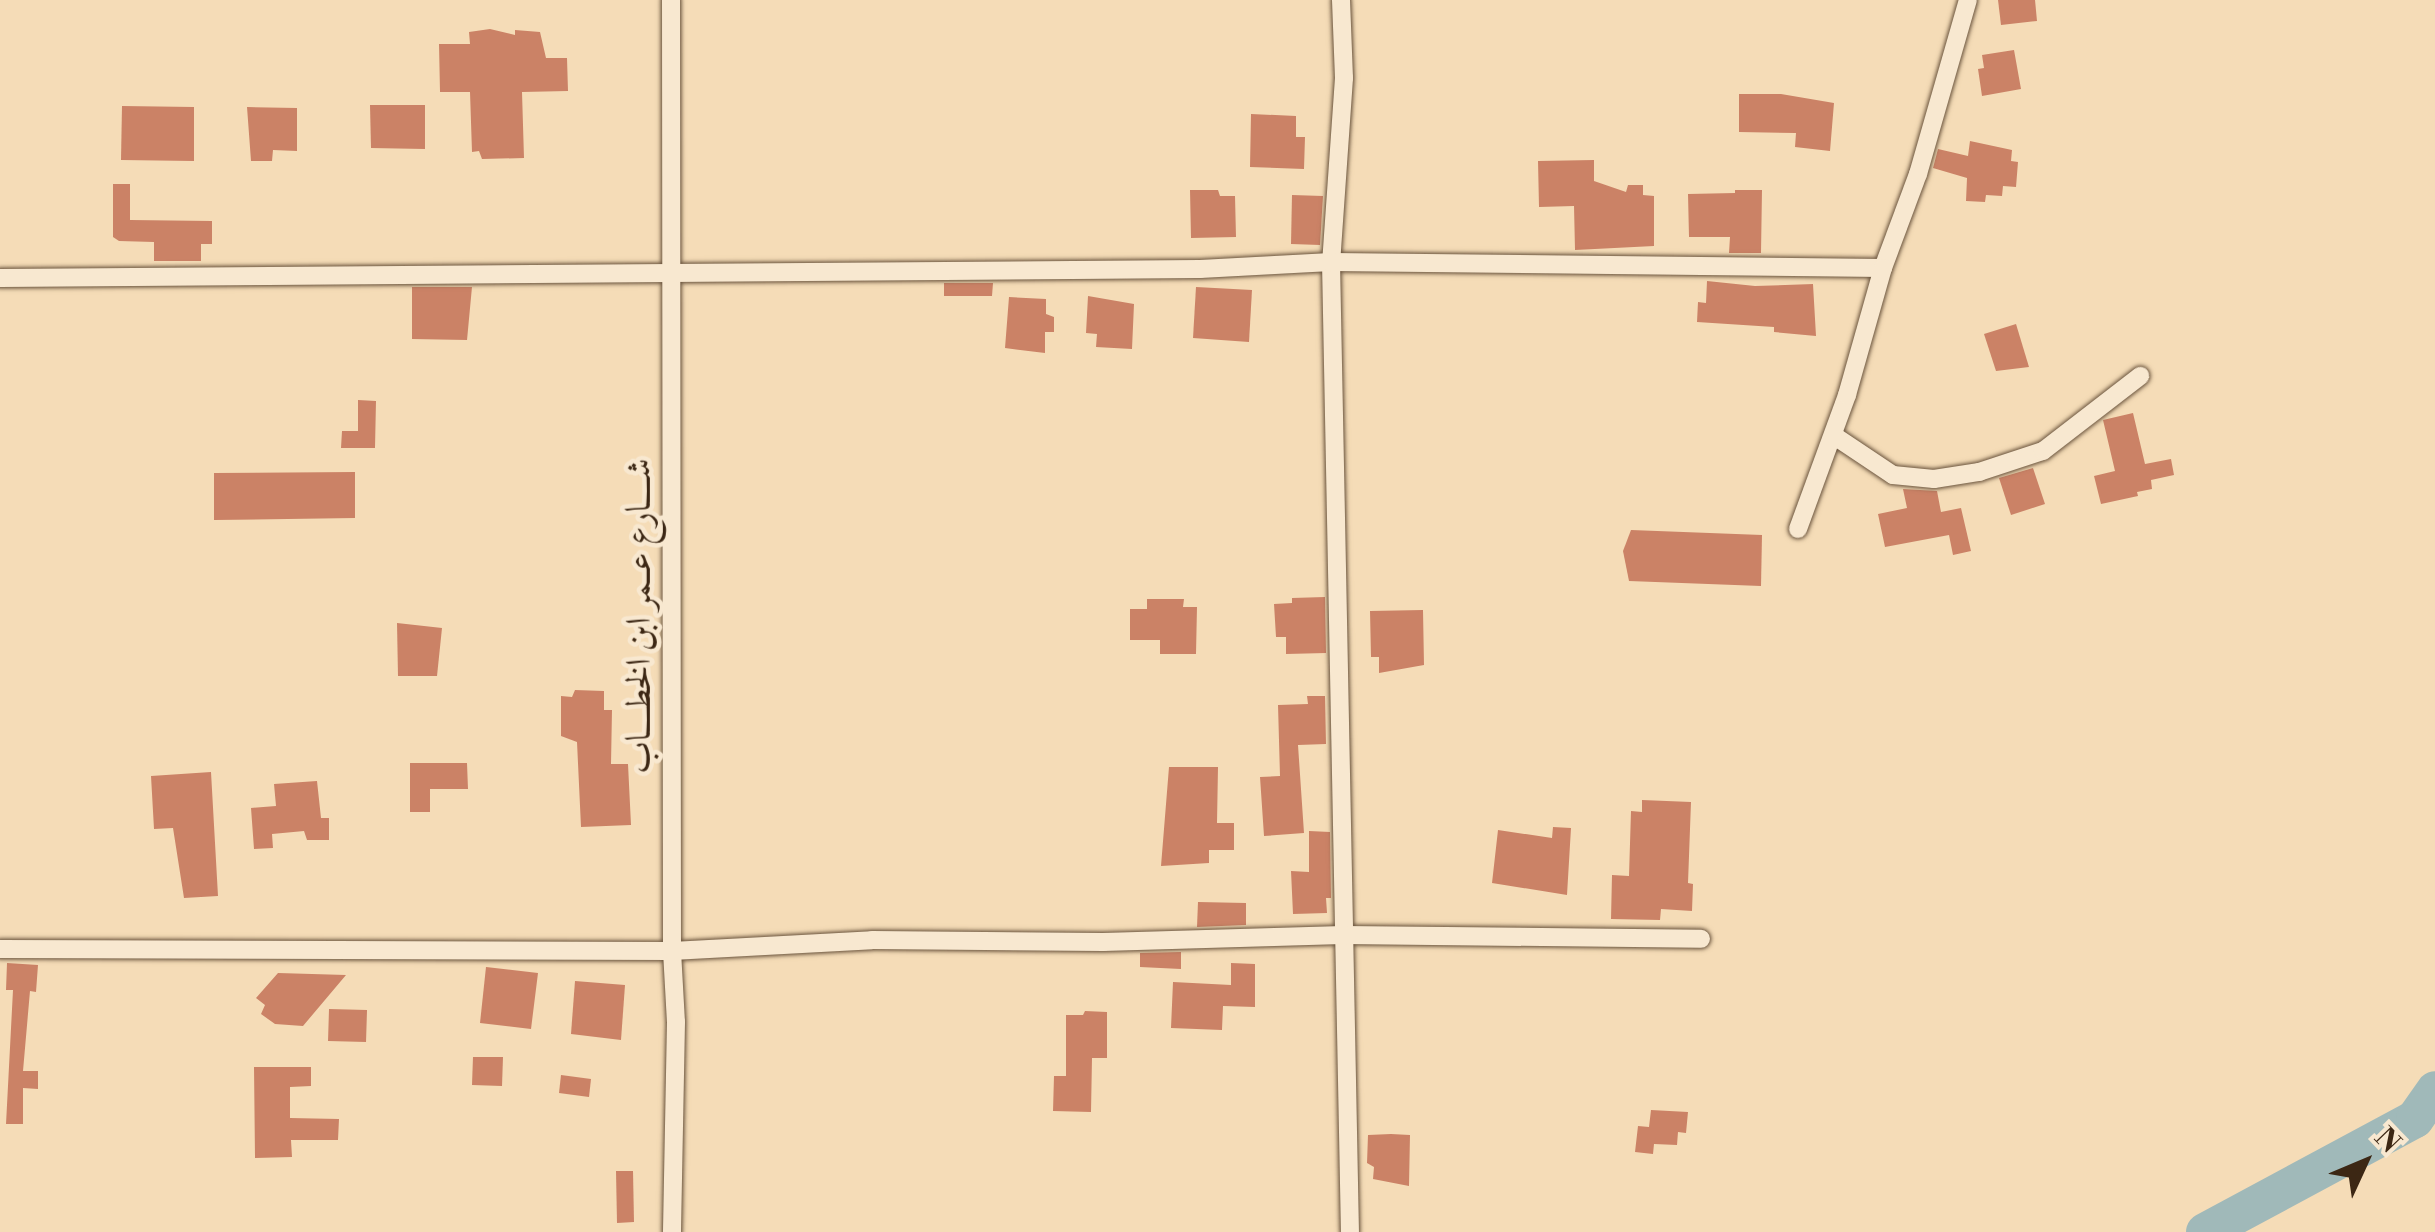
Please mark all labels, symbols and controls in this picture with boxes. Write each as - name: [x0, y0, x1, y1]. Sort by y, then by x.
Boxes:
- street label: شــــارع عــمر ابن الخطــــاب: [619, 458, 661, 774]
- north arrow: [2315, 1112, 2415, 1212]
- text: N: [2367, 1121, 2407, 1161]

